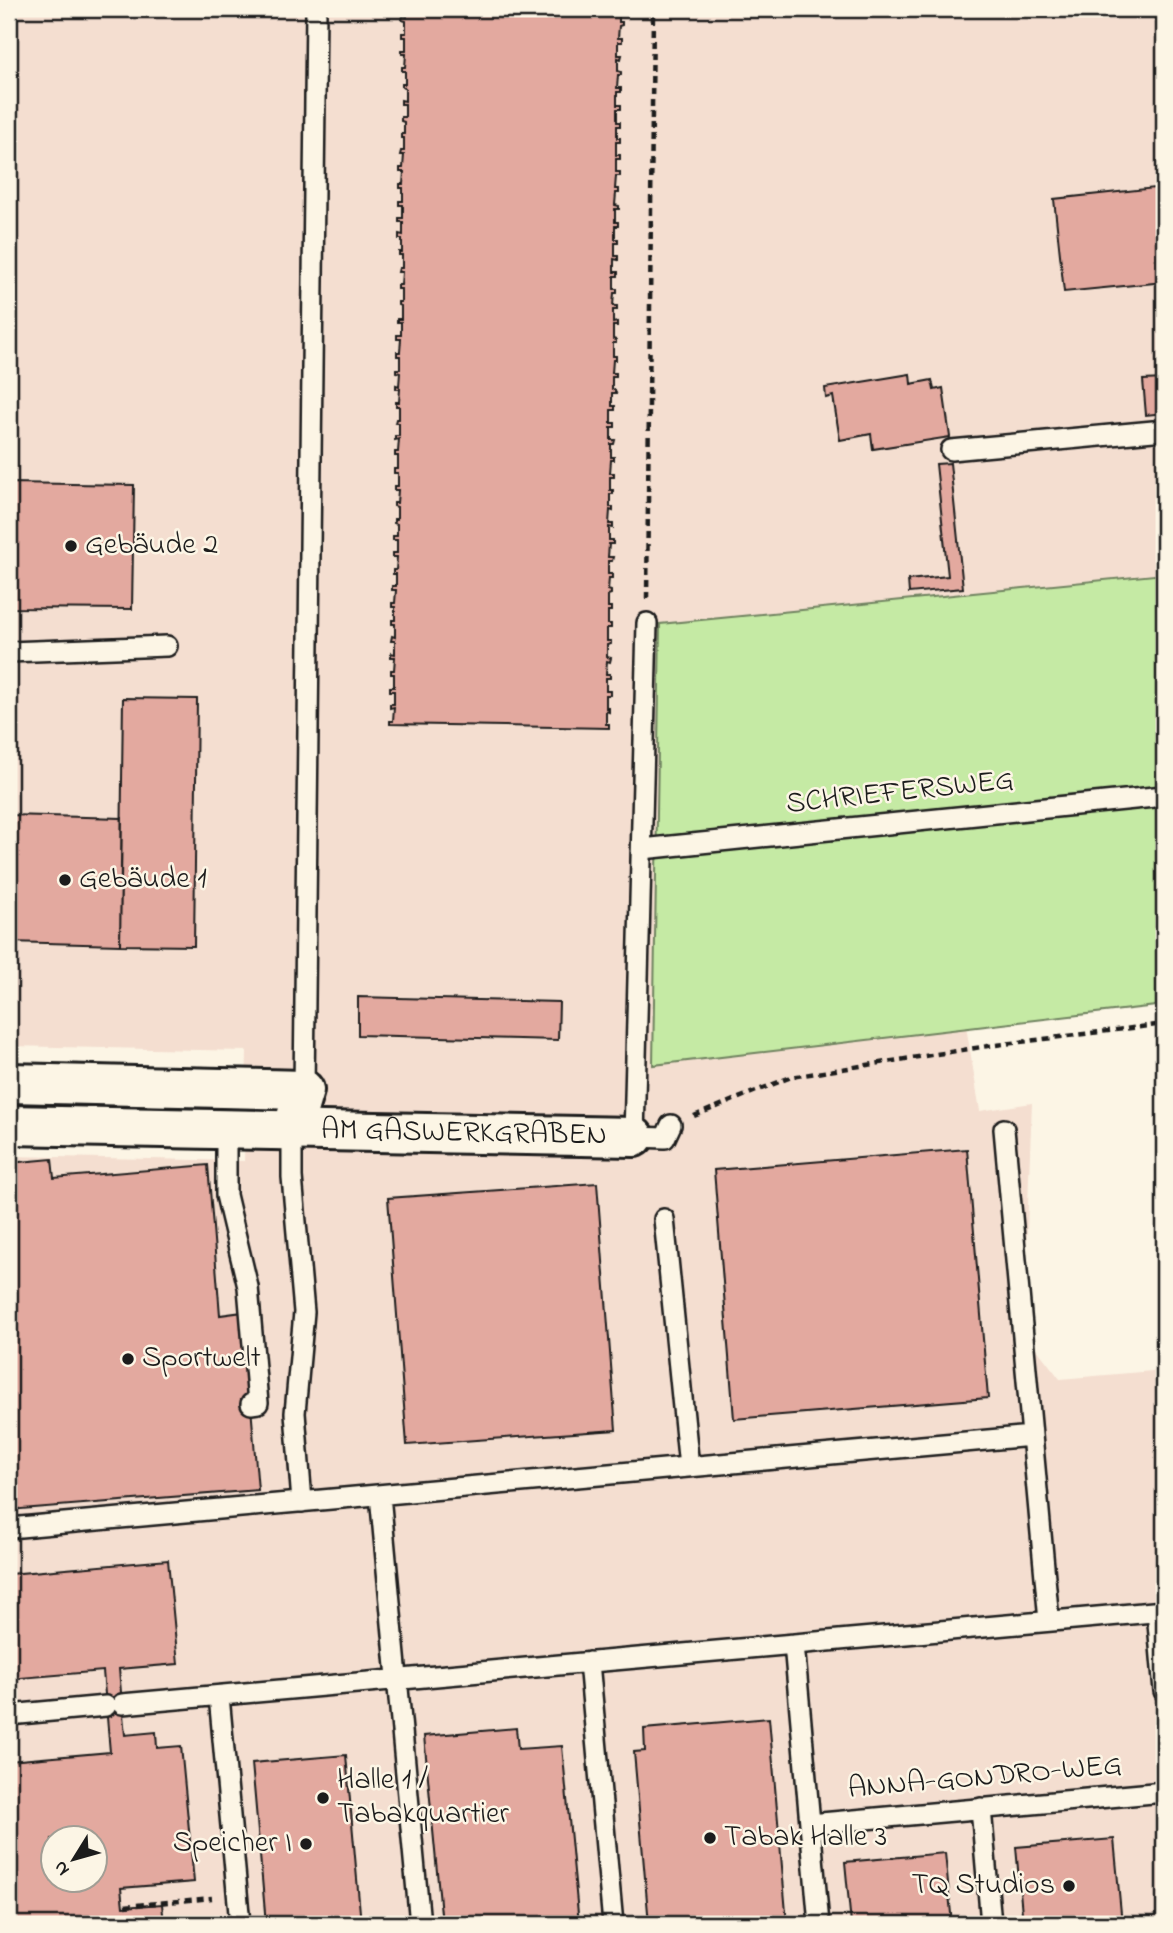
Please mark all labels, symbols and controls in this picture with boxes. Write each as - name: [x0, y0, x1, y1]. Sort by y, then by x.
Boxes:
- place label: Gebäude 2: [85, 524, 218, 568]
- marker: Gebäude 2: [63, 538, 79, 554]
- street label: SCHRIEFERSWEG: [784, 759, 1016, 827]
- place label: Gebäude 1: [79, 858, 207, 902]
- marker: Gebäude 1: [57, 872, 73, 888]
- street label: AM GASWERKGRABEN: [321, 1109, 607, 1158]
- place label: Sportwelt: [142, 1337, 261, 1381]
- marker: Sportwelt: [120, 1351, 136, 1367]
- street label: ANNA-GONDRO-WEG: [846, 1744, 1124, 1812]
- place label: Halle 1 / Tabakquartier: [337, 1759, 510, 1837]
- marker: Halle 1 / Tabakquartier: [315, 1790, 331, 1806]
- place label: Tabak Halle 3: [724, 1816, 887, 1860]
- place label: Speicher I: [173, 1822, 292, 1866]
- north arrow: [38, 1825, 108, 1895]
- marker: Tabak Halle 3: [702, 1830, 718, 1846]
- marker: Speicher I: [298, 1836, 314, 1852]
- text: N: [48, 1854, 77, 1881]
- place label: TQ Studios: [911, 1864, 1055, 1908]
- marker: TQ Studios: [1061, 1878, 1077, 1894]

